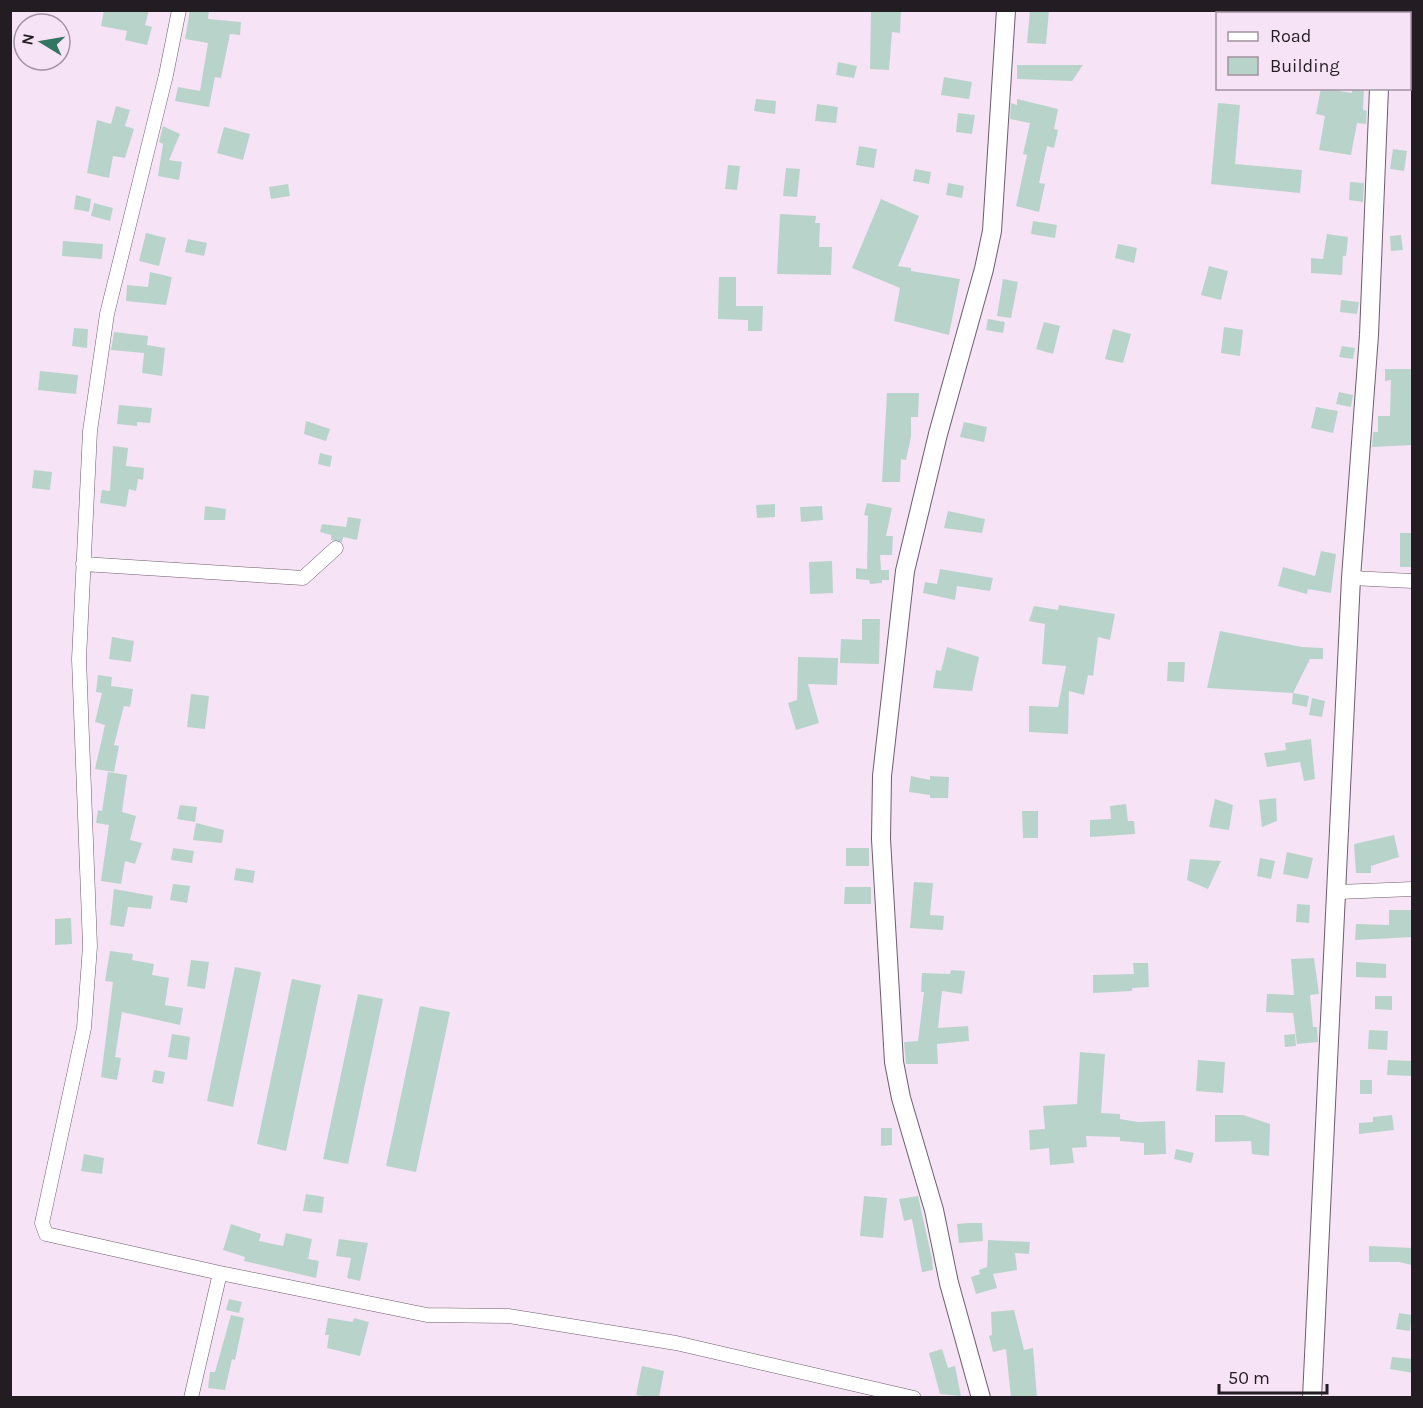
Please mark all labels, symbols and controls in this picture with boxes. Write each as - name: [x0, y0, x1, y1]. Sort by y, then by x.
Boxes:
- north arrow: [12, 12, 72, 72]
- legend: [1216, 12, 1411, 90]
- text: Road: [1270, 25, 1311, 47]
- text: N: [17, 32, 38, 47]
- text: Building: [1270, 55, 1340, 77]
- scale bar: [1219, 1357, 1327, 1395]
- text: 50 m: [1228, 1367, 1270, 1389]

